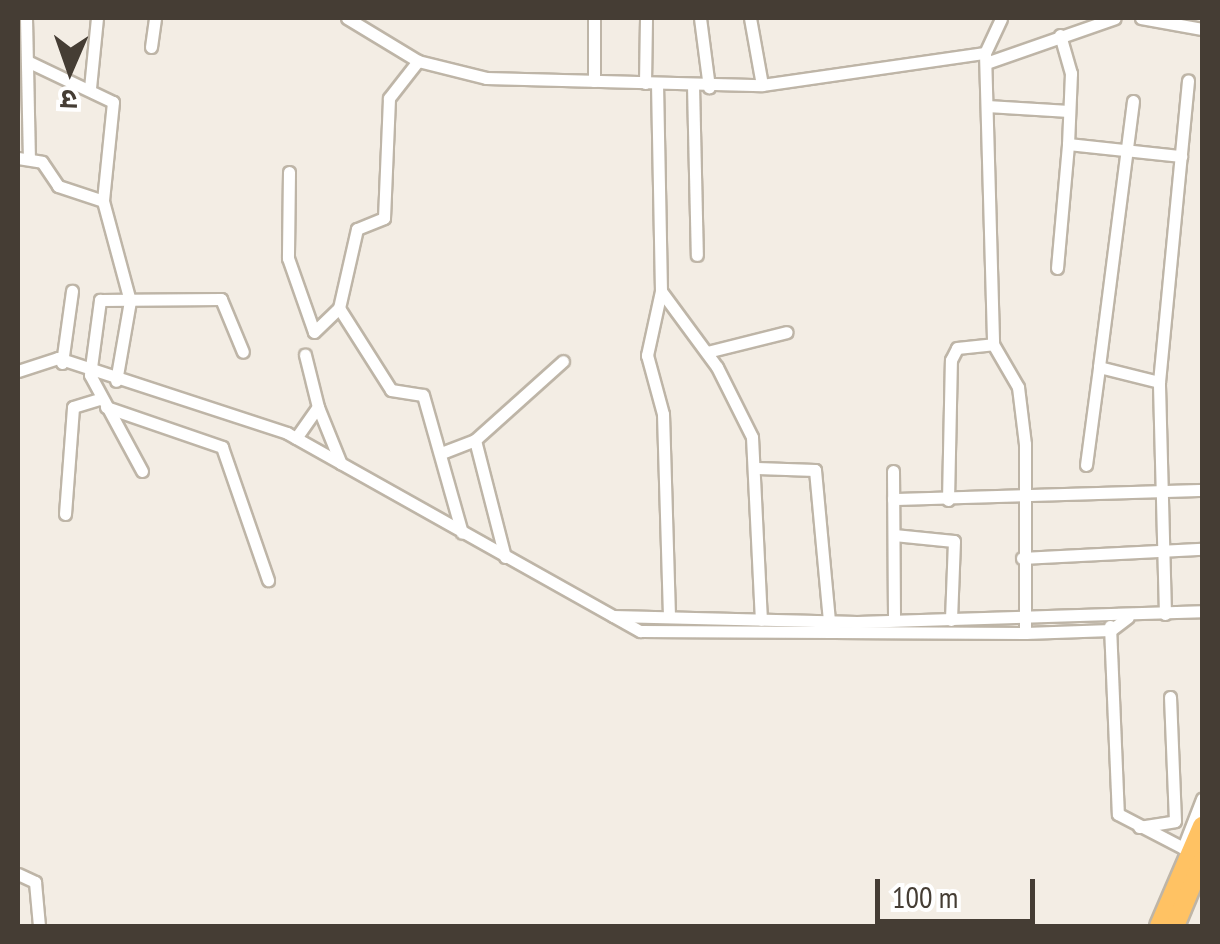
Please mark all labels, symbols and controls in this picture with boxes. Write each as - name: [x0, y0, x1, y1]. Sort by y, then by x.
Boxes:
- north arrow: [20, 20, 120, 120]
- text: उ: [60, 82, 78, 119]
- scale bar: [880, 859, 1040, 921]
- text: 100 m: [892, 877, 958, 916]

